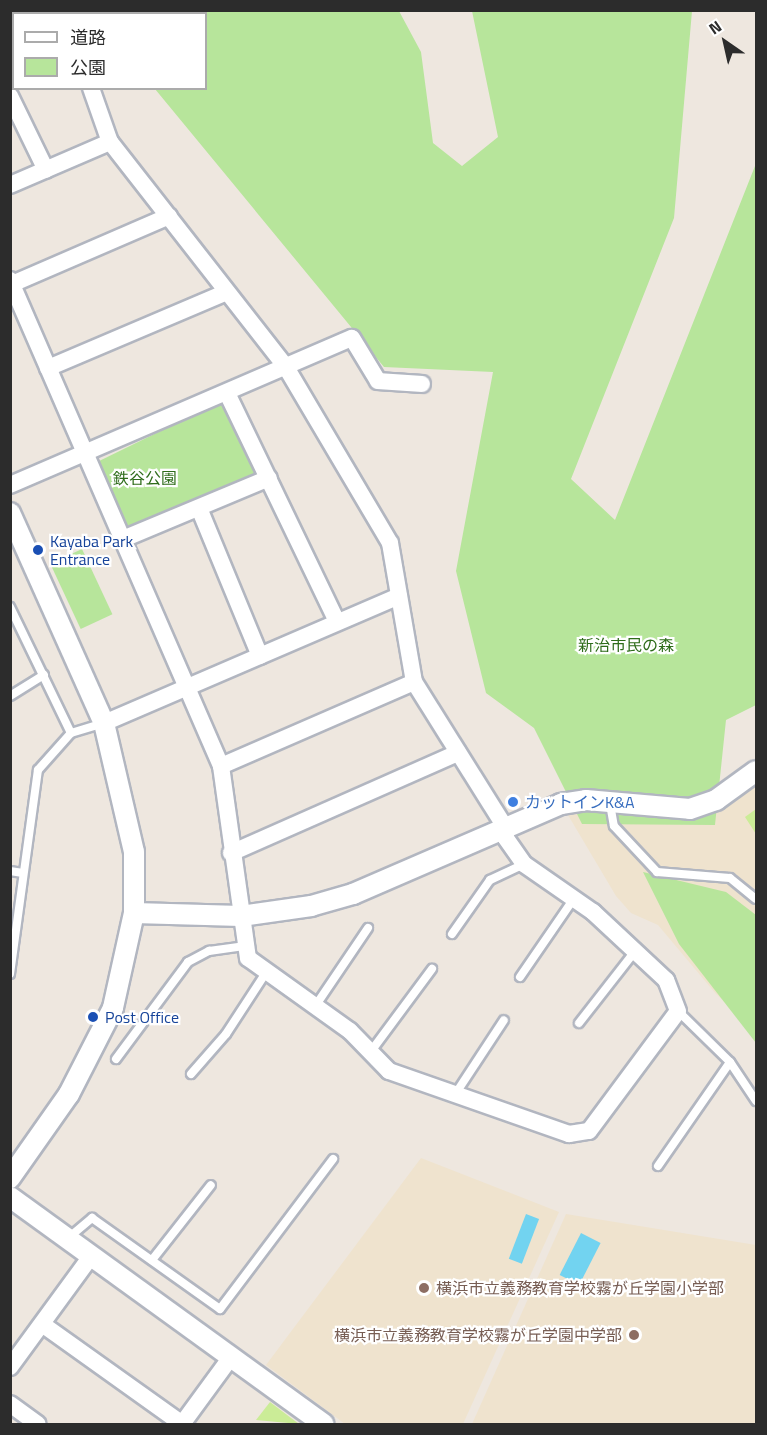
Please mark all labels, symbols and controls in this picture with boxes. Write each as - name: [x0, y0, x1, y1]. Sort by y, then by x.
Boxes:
- legend: [12, 12, 207, 90]
- north arrow: [695, 12, 755, 72]
- text: N: [704, 14, 726, 40]
- text: 道路: [70, 24, 106, 51]
- text: 公園: [70, 54, 106, 81]
- park label: 鉄谷公園: [113, 468, 177, 488]
- place label: Kayaba Park Entrance: [50, 531, 133, 569]
- marker: Kayaba Park Entrance: [31, 543, 45, 557]
- park label: 新治市民の森: [578, 635, 674, 655]
- place label: カットインK&A: [525, 792, 635, 812]
- marker: カットインK&A: [506, 795, 520, 809]
- place label: Post Office: [105, 1007, 179, 1027]
- marker: Post Office: [86, 1010, 100, 1024]
- place label: 横浜市立義務教育学校霧が丘学園小学部: [436, 1278, 724, 1298]
- marker: 横浜市立義務教育学校霧が丘学園小学部: [417, 1281, 431, 1295]
- place label: 横浜市立義務教育学校霧が丘学園中学部: [334, 1325, 622, 1345]
- marker: 横浜市立義務教育学校霧が丘学園中学部: [627, 1328, 641, 1342]

